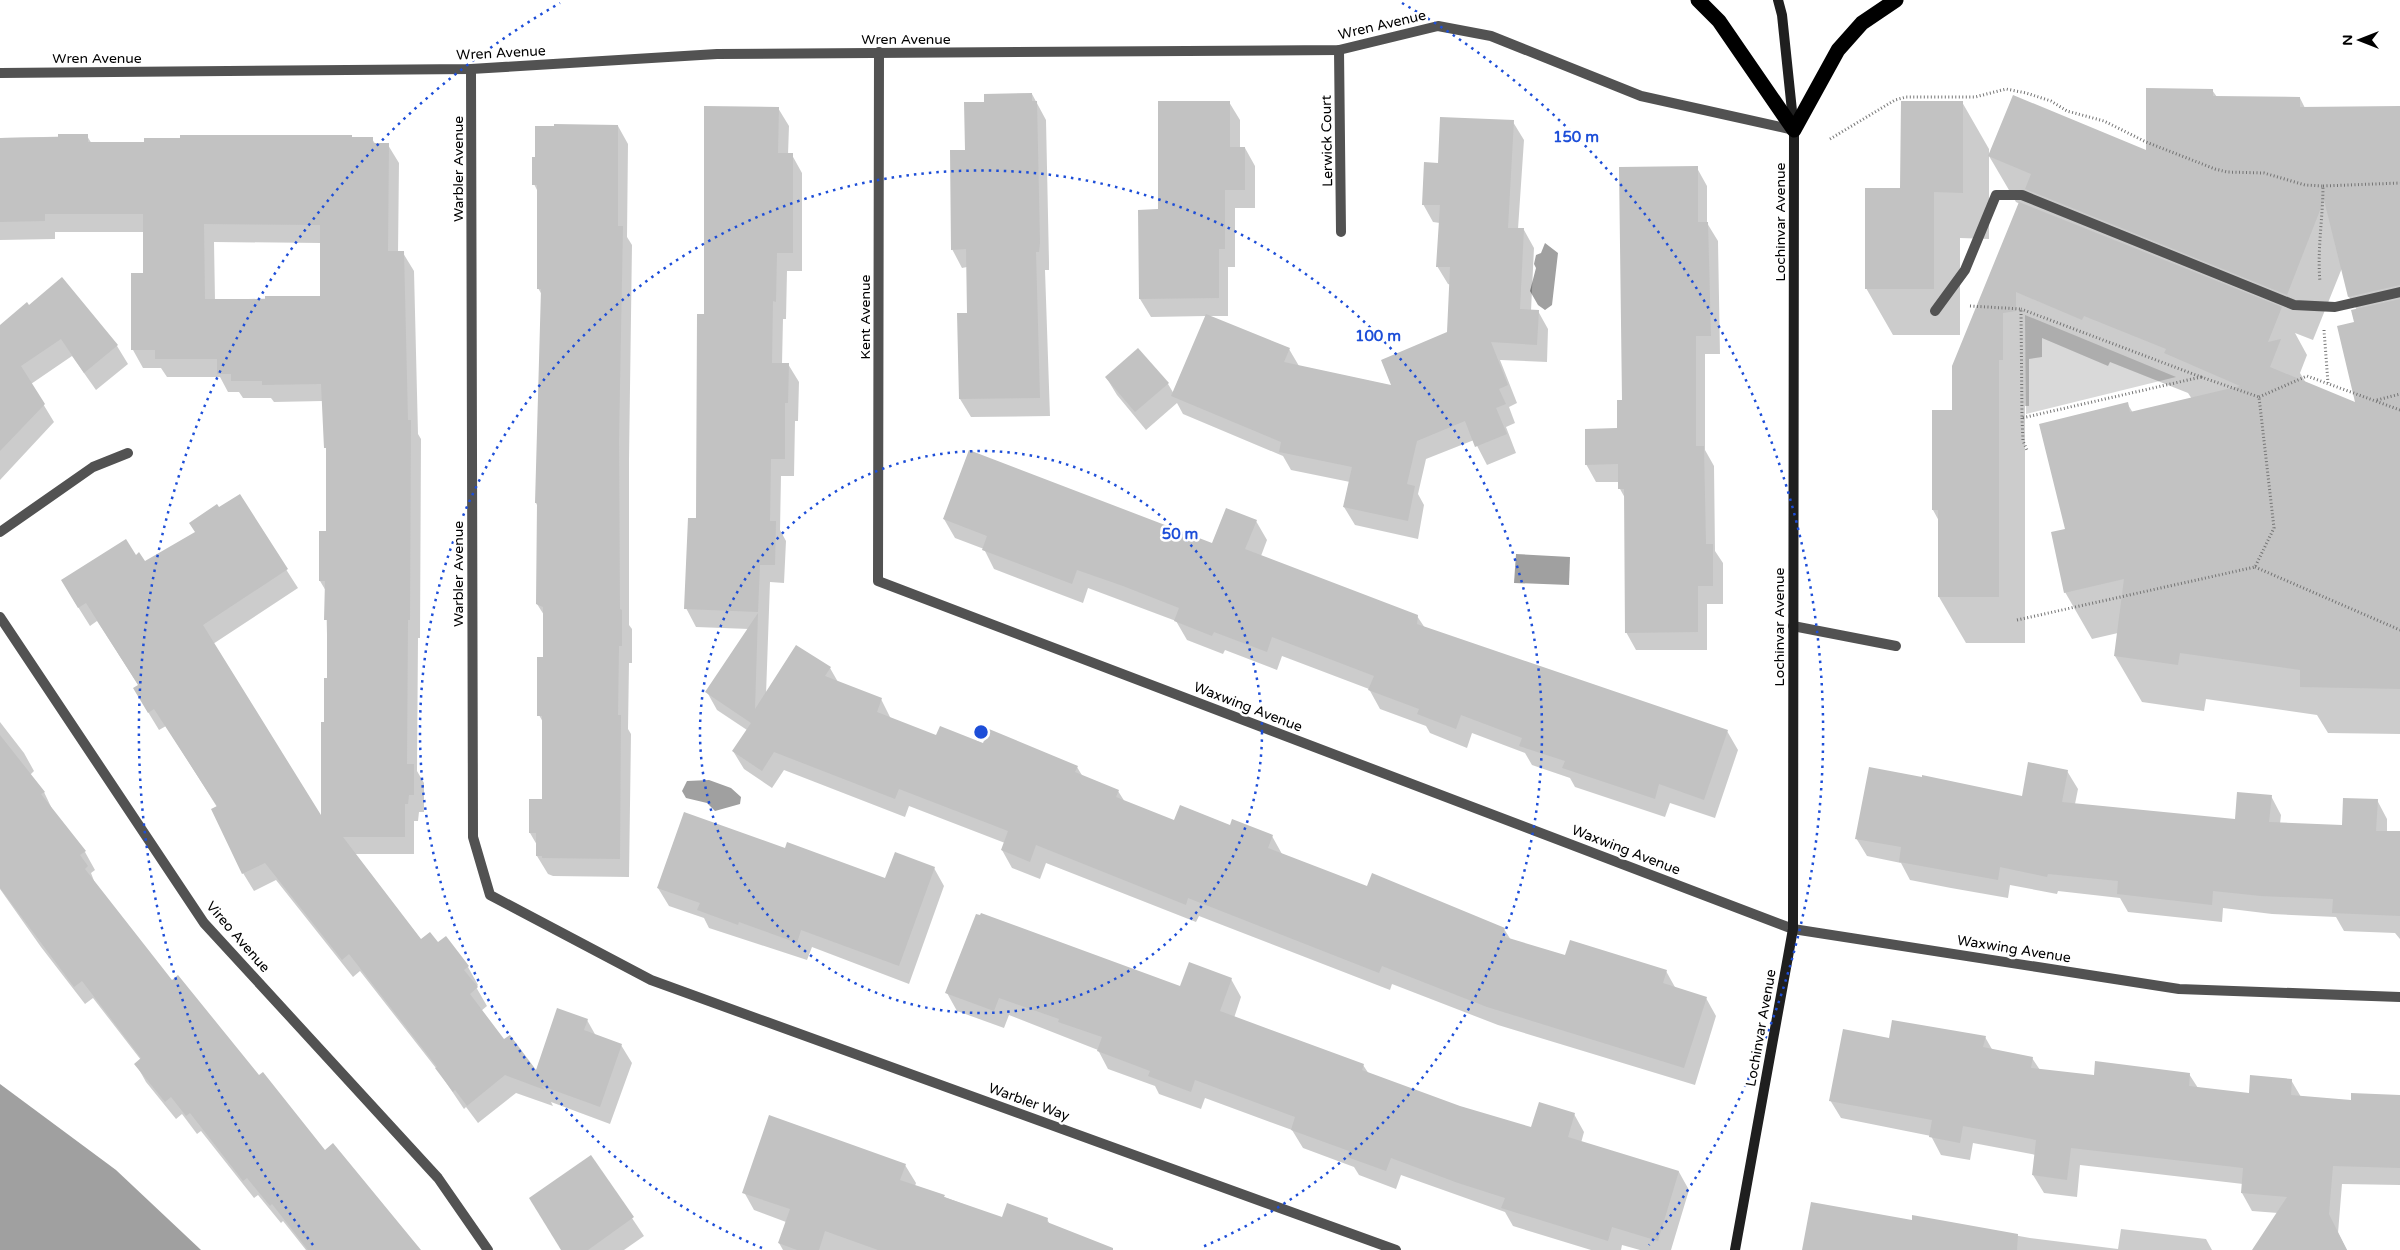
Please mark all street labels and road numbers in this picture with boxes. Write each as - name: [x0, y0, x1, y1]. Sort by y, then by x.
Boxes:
- street label: Wren Avenue: [1336, 7, 1428, 43]
- street label: Wren Avenue: [861, 31, 951, 48]
- street label: Wren Avenue: [456, 42, 546, 64]
- street label: Wren Avenue: [52, 50, 142, 67]
- street label: Lerwick Court: [1318, 94, 1336, 187]
- street label: Warbler Avenue: [450, 116, 467, 222]
- street label: Lochinvar Avenue: [1772, 163, 1789, 281]
- street label: Kent Avenue: [857, 275, 874, 359]
- street label: Warbler Avenue: [450, 521, 467, 627]
- street label: Lochinvar Avenue: [1771, 568, 1788, 686]
- street label: Waxwing Avenue: [1191, 678, 1305, 736]
- street label: Waxwing Avenue: [1569, 821, 1683, 879]
- street label: Vireo Avenue: [203, 898, 273, 976]
- street label: Waxwing Avenue: [1956, 932, 2072, 966]
- street label: Lochinvar Avenue: [1742, 968, 1780, 1088]
- street label: Warbler Way: [986, 1079, 1072, 1125]

